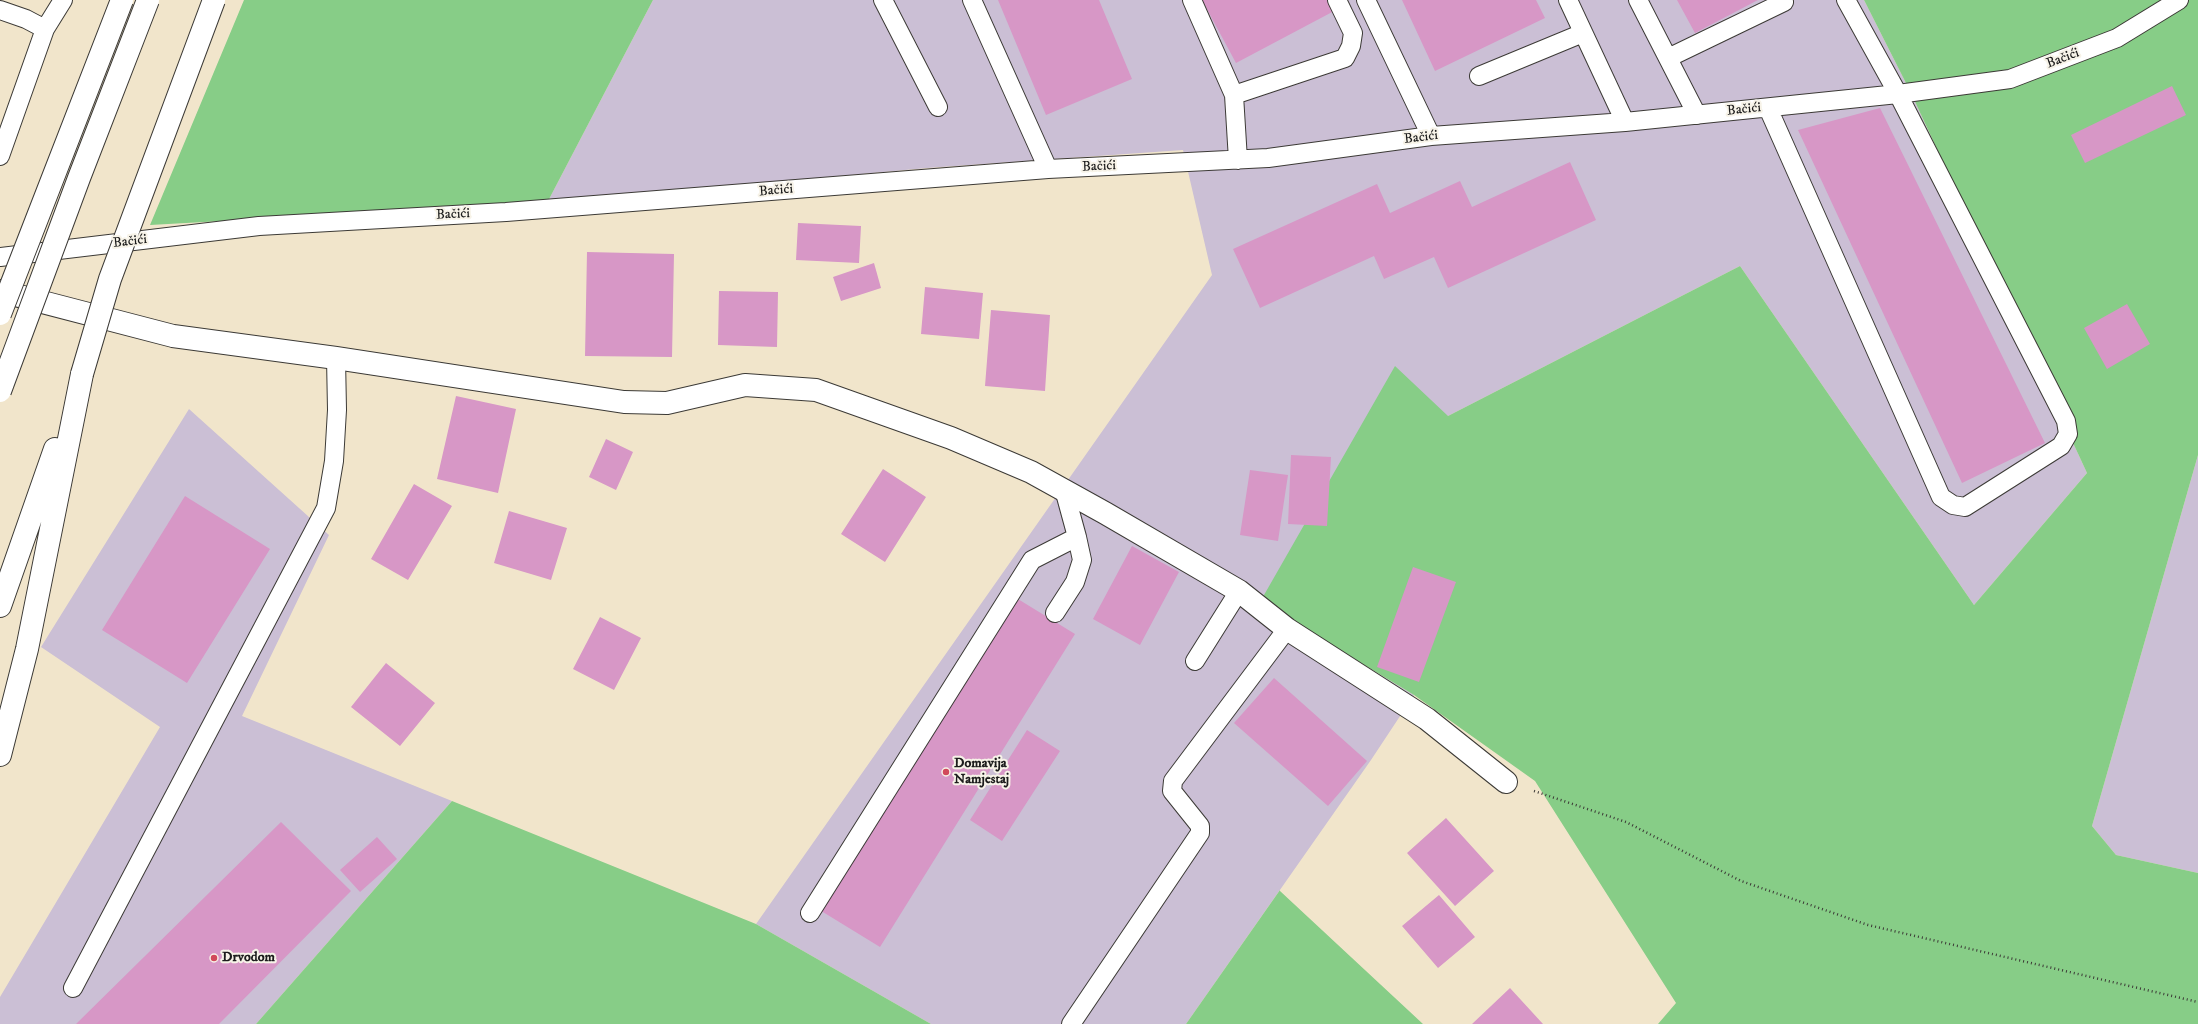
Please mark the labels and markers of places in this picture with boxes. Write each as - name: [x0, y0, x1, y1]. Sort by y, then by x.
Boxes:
- place label: Domavija Namjestaj: [954, 756, 1009, 788]
- marker: Domavija Namjestaj: [941, 767, 951, 777]
- place label: Drvodom: [222, 950, 275, 966]
- marker: Drvodom: [209, 953, 219, 963]

